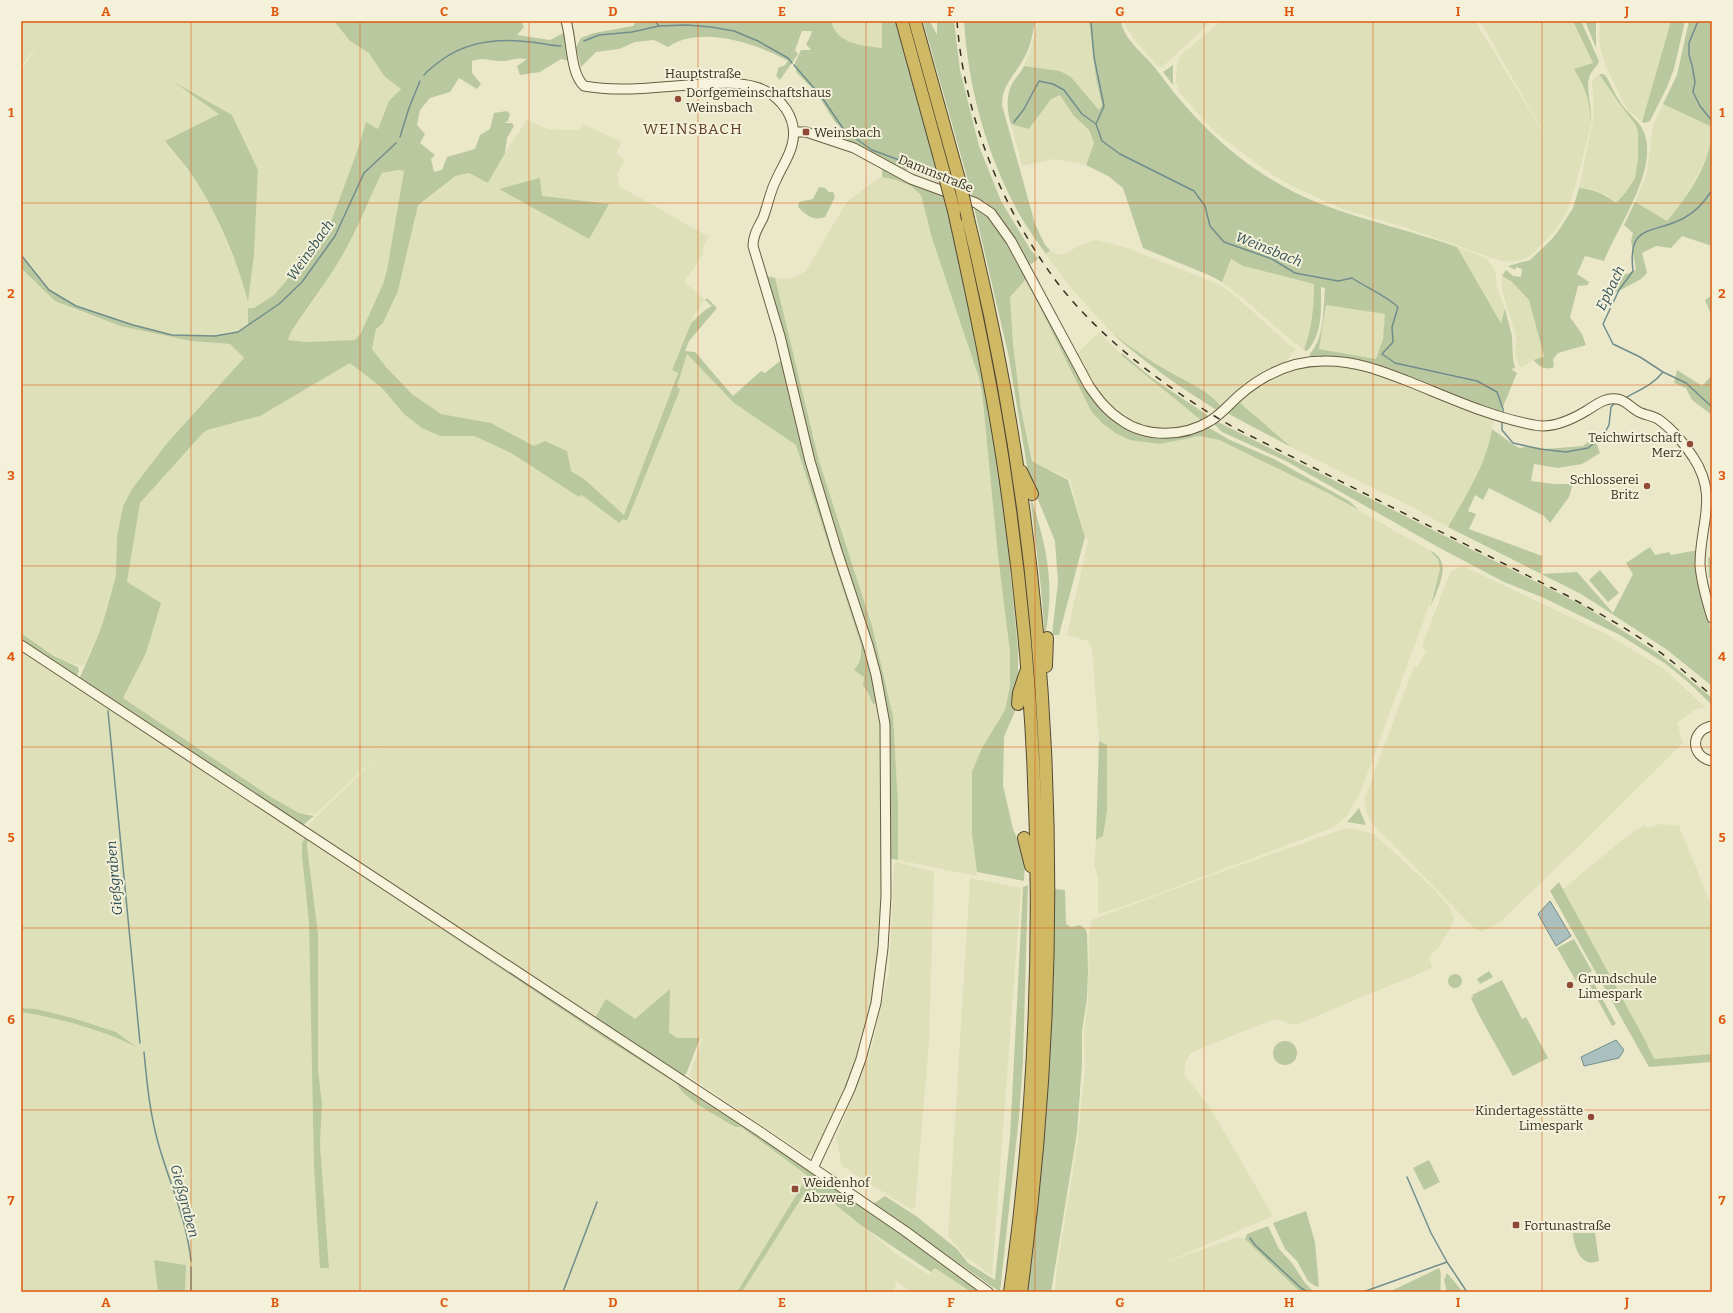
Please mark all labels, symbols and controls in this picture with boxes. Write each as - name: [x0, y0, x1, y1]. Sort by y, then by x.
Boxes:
- text: A: [101, 4, 111, 19]
- text: B: [271, 4, 279, 19]
- text: C: [440, 4, 448, 19]
- text: D: [608, 4, 618, 19]
- text: E: [778, 4, 786, 19]
- text: F: [947, 4, 955, 19]
- text: G: [1115, 4, 1125, 19]
- text: H: [1284, 4, 1294, 19]
- text: I: [1456, 4, 1461, 19]
- text: J: [1624, 4, 1630, 19]
- street label: Hauptstraße: [665, 66, 741, 81]
- place label: Dorfgemeinschaftshaus Weinsbach: [686, 85, 831, 115]
- marker: Dorfgemeinschaftshaus Weinsbach: [673, 94, 683, 104]
- text: 1: [8, 105, 14, 120]
- text: 1: [1719, 105, 1725, 120]
- district label: WEINSBACH: [643, 120, 743, 138]
- place label: Weinsbach: [814, 125, 881, 140]
- marker: Weinsbach: [801, 127, 811, 137]
- street label: Dammstraße: [896, 152, 976, 195]
- water label: Weinsbach: [283, 217, 338, 284]
- water label: Weinsbach: [1233, 228, 1305, 270]
- water label: Epbach: [1592, 263, 1629, 313]
- text: 2: [7, 286, 15, 301]
- text: 2: [1718, 286, 1726, 301]
- place label: Teichwirtschaft Merz: [1588, 430, 1682, 460]
- marker: Teichwirtschaft Merz: [1685, 439, 1695, 449]
- text: 3: [7, 468, 15, 483]
- text: 3: [1718, 468, 1726, 483]
- place label: Schlosserei Britz: [1570, 472, 1639, 502]
- marker: Schlosserei Britz: [1642, 481, 1652, 491]
- text: 4: [7, 649, 15, 664]
- text: 4: [1718, 649, 1726, 664]
- text: 5: [7, 830, 15, 845]
- text: 5: [1718, 830, 1726, 845]
- water label: Gießgraben: [103, 840, 126, 916]
- place label: Grundschule Limespark: [1578, 971, 1657, 1001]
- marker: Grundschule Limespark: [1565, 980, 1575, 990]
- text: 6: [7, 1012, 15, 1027]
- text: 6: [1718, 1012, 1726, 1027]
- place label: Kindertagesstätte Limespark: [1475, 1103, 1584, 1133]
- marker: Kindertagesstätte Limespark: [1586, 1112, 1596, 1122]
- water label: Gießgraben: [167, 1163, 202, 1240]
- place label: Weidenhof Abzweig: [803, 1175, 871, 1205]
- marker: Weidenhof Abzweig: [790, 1184, 800, 1194]
- text: 7: [8, 1193, 15, 1208]
- text: 7: [1719, 1193, 1726, 1208]
- place label: Fortunastraße: [1524, 1218, 1611, 1233]
- marker: Fortunastraße: [1511, 1220, 1521, 1230]
- text: A: [101, 1295, 111, 1310]
- text: B: [271, 1295, 279, 1310]
- text: C: [440, 1295, 448, 1310]
- text: D: [608, 1295, 618, 1310]
- text: E: [778, 1295, 786, 1310]
- text: F: [947, 1295, 955, 1310]
- text: G: [1115, 1295, 1125, 1310]
- text: H: [1284, 1295, 1294, 1310]
- text: I: [1456, 1295, 1461, 1310]
- text: J: [1624, 1295, 1630, 1310]

